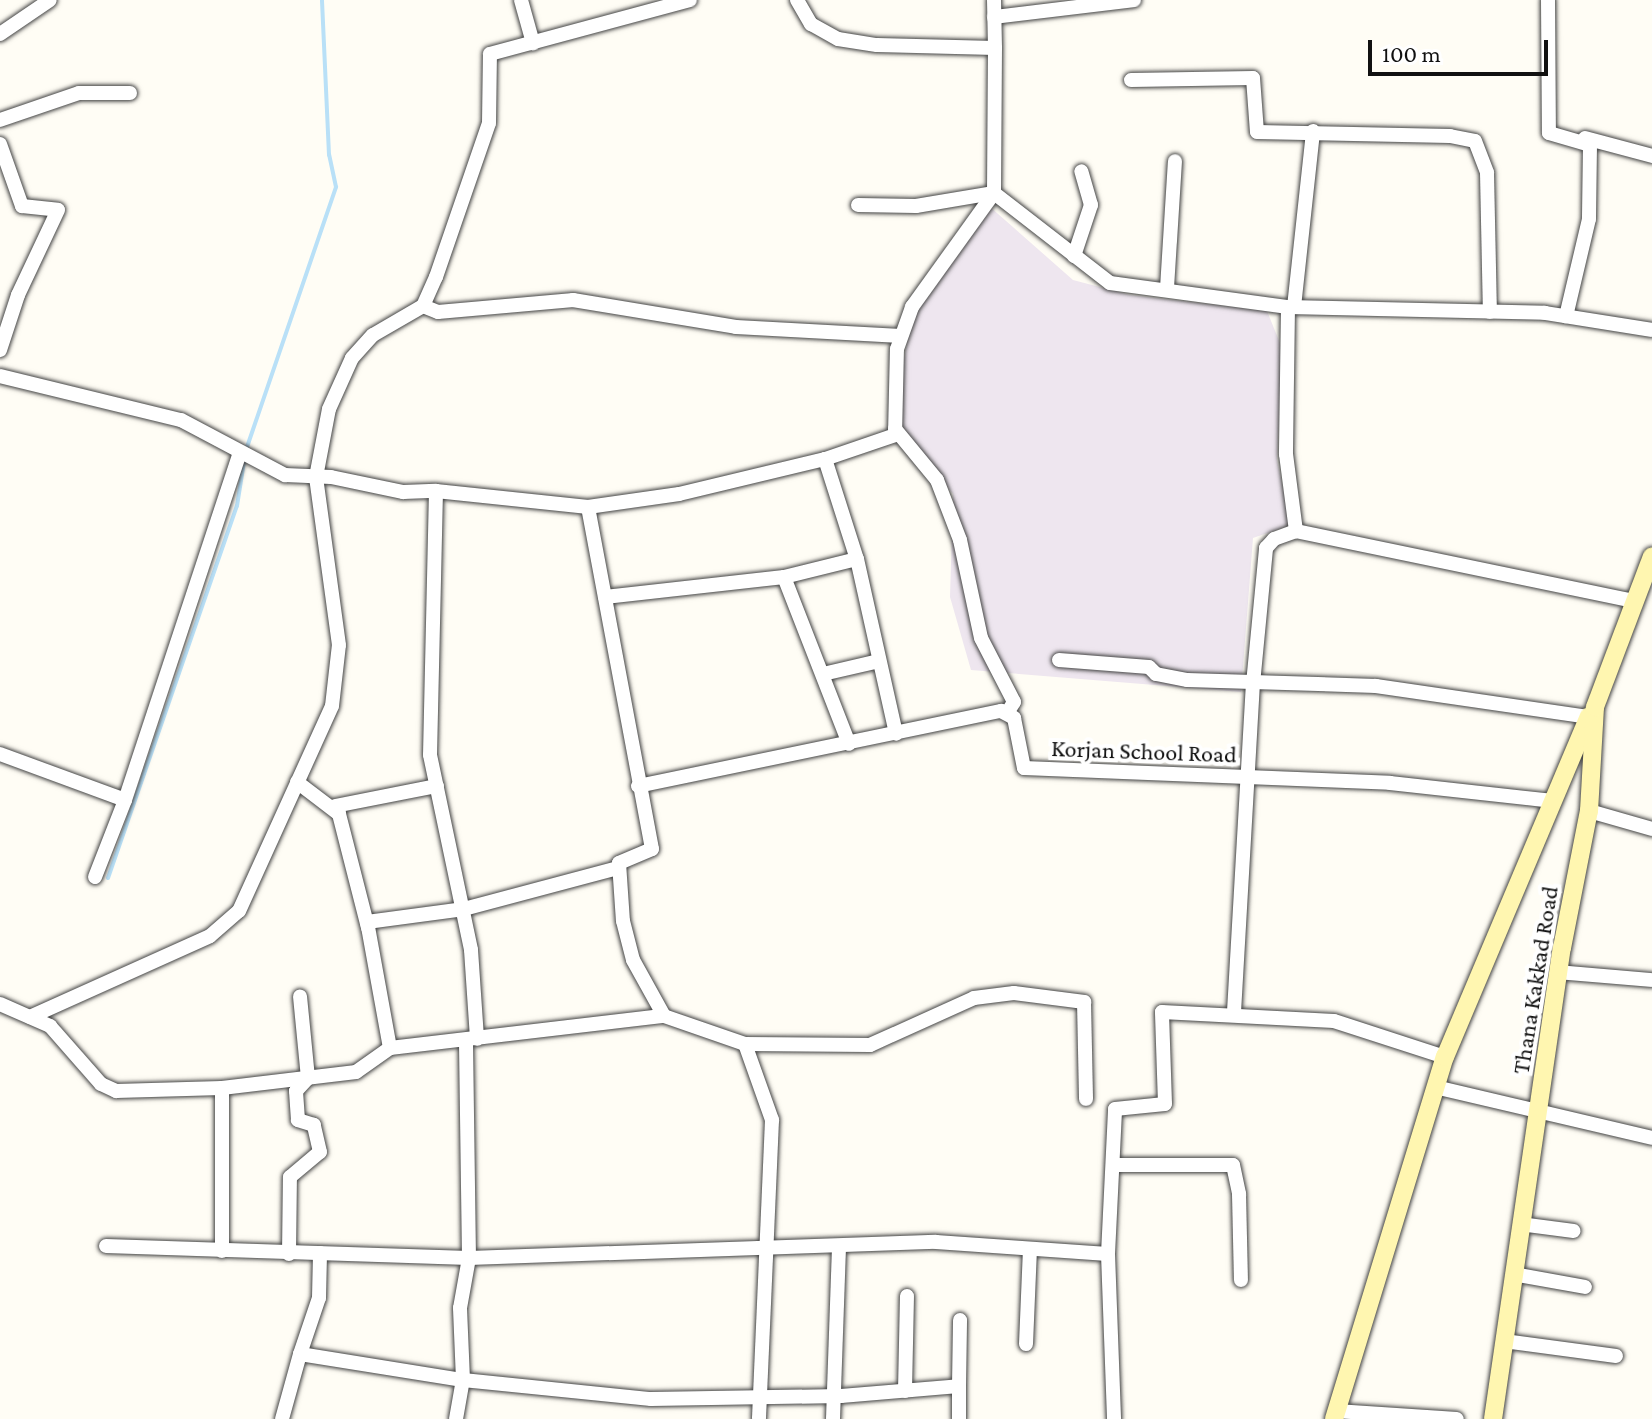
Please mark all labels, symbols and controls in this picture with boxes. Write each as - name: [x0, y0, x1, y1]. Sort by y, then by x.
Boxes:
- scale bar: [1372, 24, 1552, 74]
- text: 100 m: [1382, 40, 1441, 67]
- street label: Korjan School Road: [1051, 733, 1237, 769]
- street label: Thana Kakkad Road: [1506, 884, 1564, 1076]

